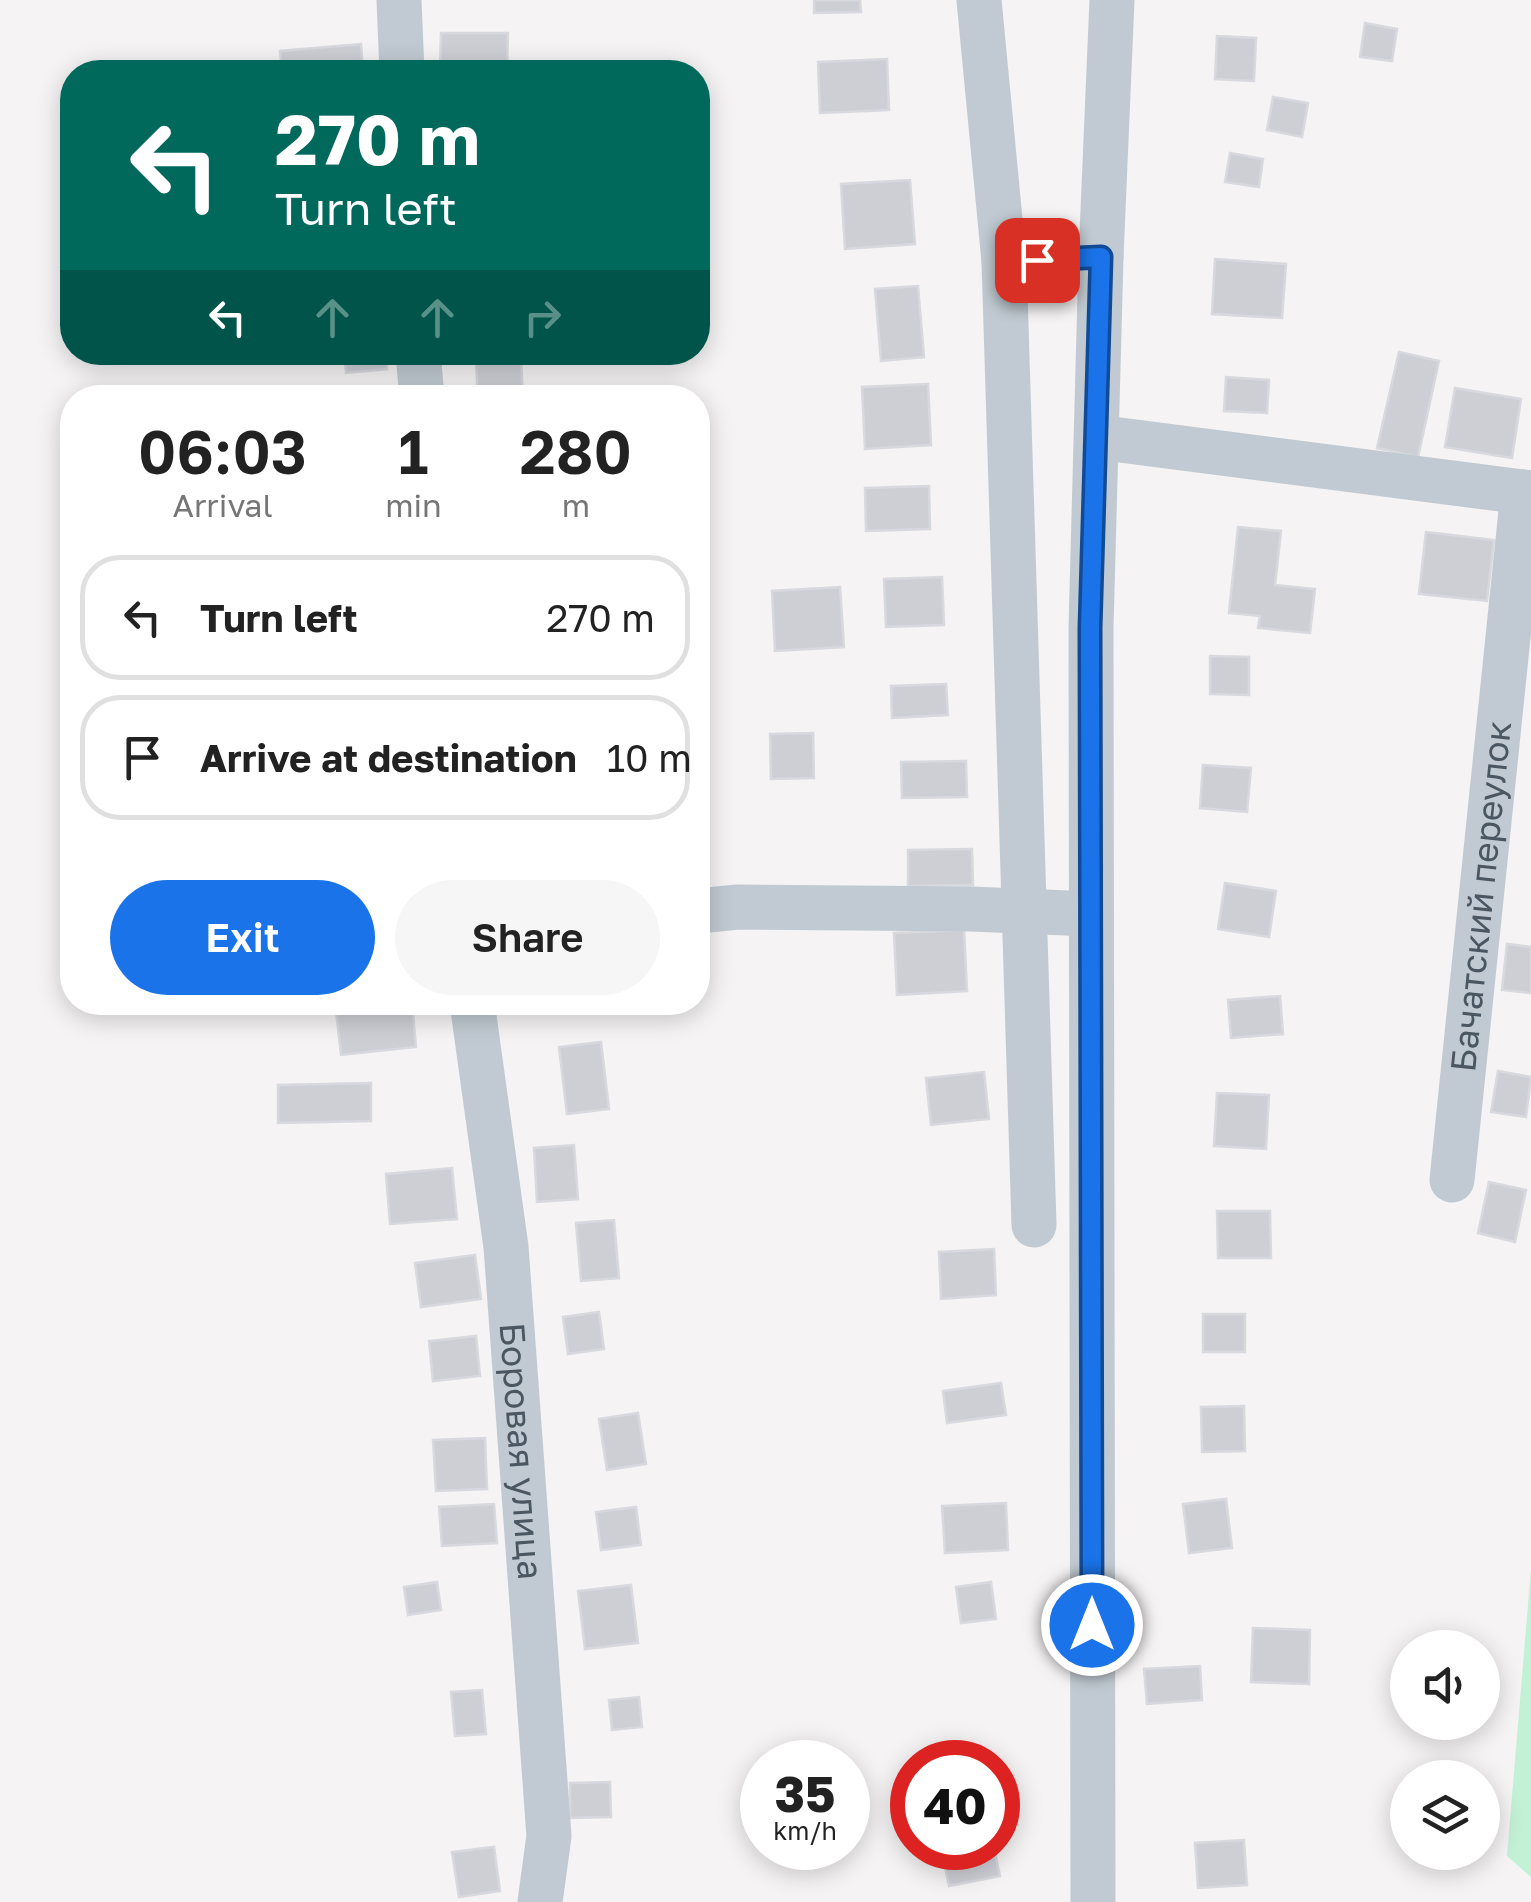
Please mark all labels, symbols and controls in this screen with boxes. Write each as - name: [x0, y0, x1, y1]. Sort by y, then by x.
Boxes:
- text: 270 m: [275, 96, 480, 180]
- icon: left: [110, 100, 240, 230]
- text: Turn left: [275, 181, 457, 235]
- pin: [995, 218, 1080, 303]
- icon: arrive: [1010, 233, 1065, 288]
- icon: left: [200, 290, 255, 345]
- icon: ahead: [305, 290, 360, 345]
- icon: ahead: [410, 290, 465, 345]
- icon: right: [515, 290, 570, 345]
- text: 06:03: [138, 415, 307, 487]
- text: 1: [398, 415, 429, 487]
- text: 280: [520, 415, 632, 487]
- text: Arrival: [172, 486, 273, 524]
- text: min: [385, 486, 442, 524]
- text: m: [562, 486, 590, 524]
- icon: left: [115, 590, 170, 645]
- text: Turn left: [200, 595, 358, 640]
- text: 270 m: [546, 595, 655, 640]
- street label: Бачатский переулок: [1441, 719, 1519, 1074]
- icon: arrive: [115, 730, 170, 785]
- text: Arrive at destination: [200, 735, 577, 780]
- text: 10 m: [607, 735, 692, 780]
- button: Exit: [110, 880, 375, 995]
- button: Share: [395, 880, 660, 995]
- street label: Боровая улица: [492, 1321, 552, 1581]
- position arrow: [1040, 1573, 1144, 1677]
- map controls: [1390, 1630, 1500, 1870]
- button: sound: [1390, 1630, 1500, 1740]
- speed limit sign: 40: [890, 1740, 1020, 1870]
- button: layers: [1390, 1760, 1500, 1870]
- text: 35: [774, 1763, 835, 1823]
- text: km/h: [773, 1815, 837, 1846]

